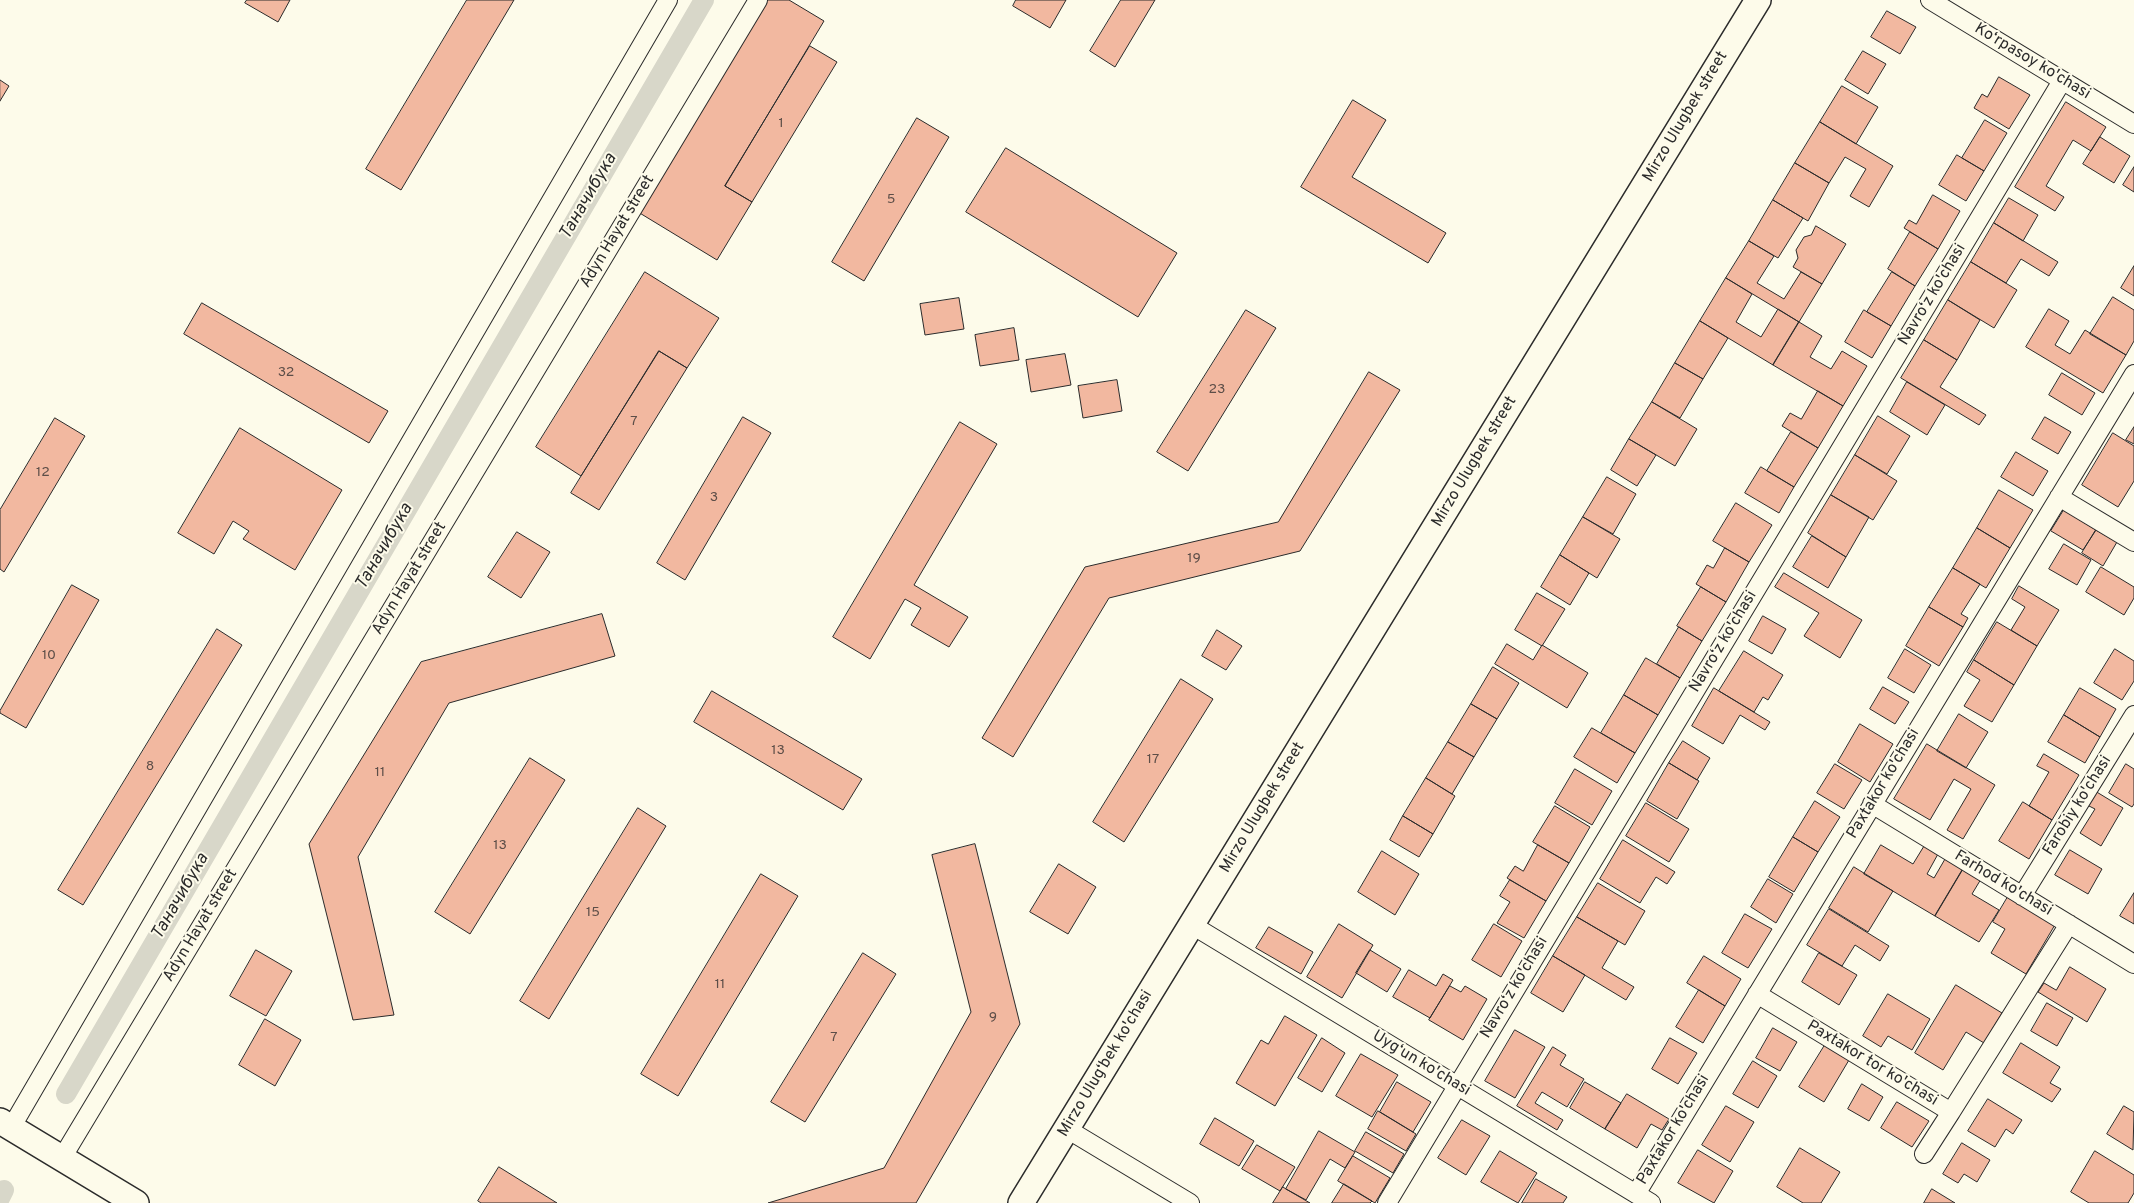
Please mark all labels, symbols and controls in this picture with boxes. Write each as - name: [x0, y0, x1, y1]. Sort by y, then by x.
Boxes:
- street label: Ko‘rpasoy ko'chasi: [1970, 20, 2094, 104]
- street label: Mirzo Ulugbek street: [1639, 48, 1733, 186]
- house number: 1: [778, 116, 784, 132]
- water label: Таначибука: [556, 150, 622, 244]
- street label: Adyn Hayat street: [577, 172, 659, 292]
- house number: 5: [887, 192, 895, 208]
- street label: Navro‘z ko'chasi: [1895, 241, 1971, 349]
- house number: 32: [278, 365, 294, 381]
- house number: 23: [1209, 382, 1225, 398]
- street label: Mirzo Ulugbek street: [1428, 393, 1522, 531]
- house number: 7: [630, 414, 638, 430]
- house number: 12: [36, 465, 50, 481]
- house number: 3: [710, 490, 718, 506]
- water label: Таначибука: [352, 500, 418, 594]
- street label: Adyn Hayat street: [369, 519, 451, 639]
- house number: 19: [1187, 551, 1201, 567]
- street label: Navro‘z ko'chasi: [1686, 588, 1762, 696]
- house number: 10: [42, 648, 56, 664]
- street label: Paxtakor ko'chasi: [1844, 725, 1924, 843]
- street label: Mirzo Ulugbek street: [1216, 739, 1310, 877]
- house number: 13: [771, 743, 785, 759]
- house number: 17: [1147, 752, 1159, 768]
- street label: Farobiy ko'chasi: [2040, 753, 2116, 859]
- house number: 8: [146, 759, 154, 775]
- house number: 11: [375, 765, 385, 781]
- house number: 13: [493, 838, 507, 854]
- street label: Farhod ko'chasi: [1950, 847, 2056, 921]
- water label: Таначибука: [148, 850, 214, 944]
- street label: Adyn Hayat street: [160, 866, 242, 986]
- house number: 15: [586, 905, 600, 921]
- street label: Navro‘z ko'chasi: [1477, 934, 1553, 1042]
- house number: 11: [715, 977, 725, 993]
- street label: Mirzo Ulug‘bek ko'chasi: [1055, 987, 1157, 1141]
- house number: 9: [989, 1010, 997, 1026]
- street label: Paxtakor tor ko'chasi: [1803, 1017, 1941, 1111]
- street label: Uyg‘un ko'chasi: [1368, 1027, 1474, 1101]
- house number: 7: [830, 1030, 838, 1046]
- street label: Paxtakor ko'chasi: [1634, 1071, 1714, 1189]

